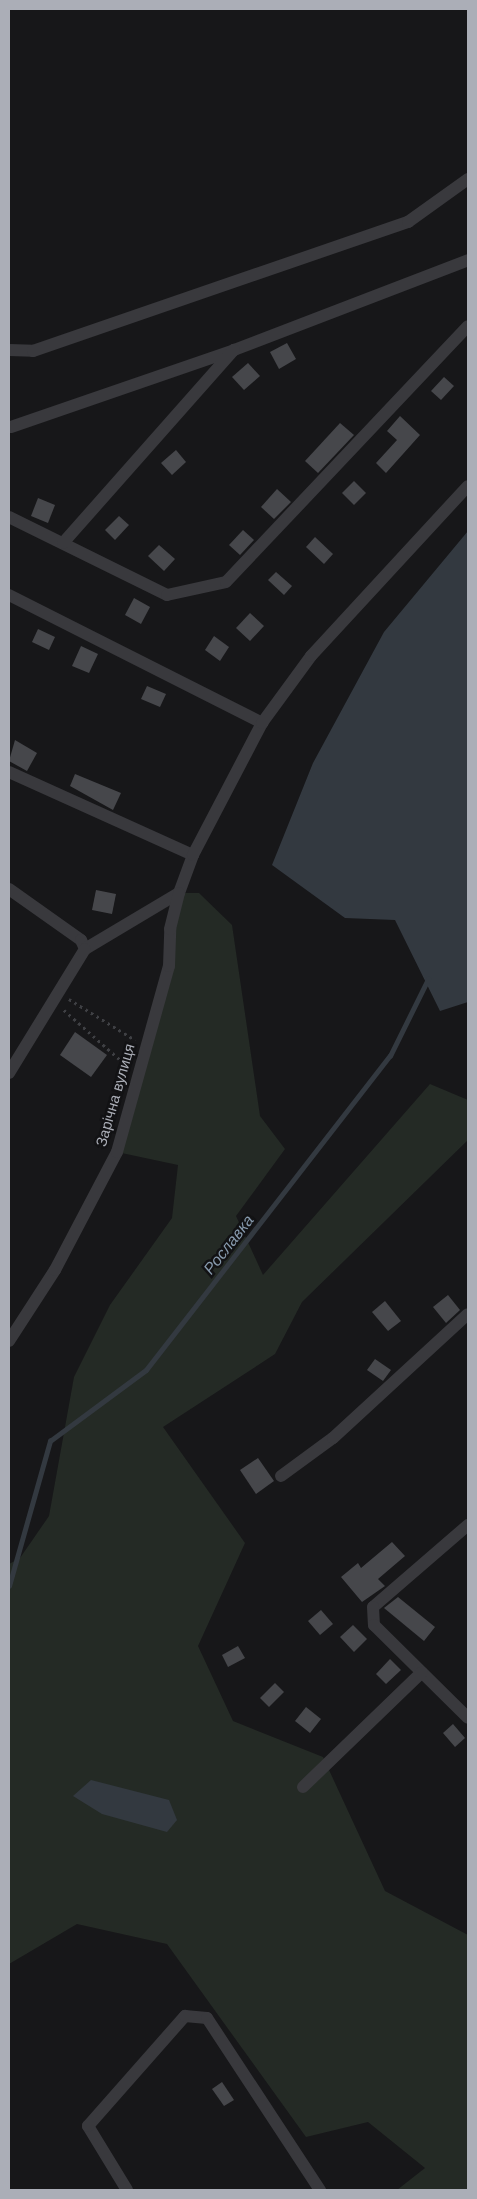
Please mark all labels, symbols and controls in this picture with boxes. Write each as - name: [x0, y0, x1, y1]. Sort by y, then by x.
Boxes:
- street label: Зарічна вулиця: [92, 1041, 138, 1149]
- water label: Рославка: [200, 1211, 258, 1279]

